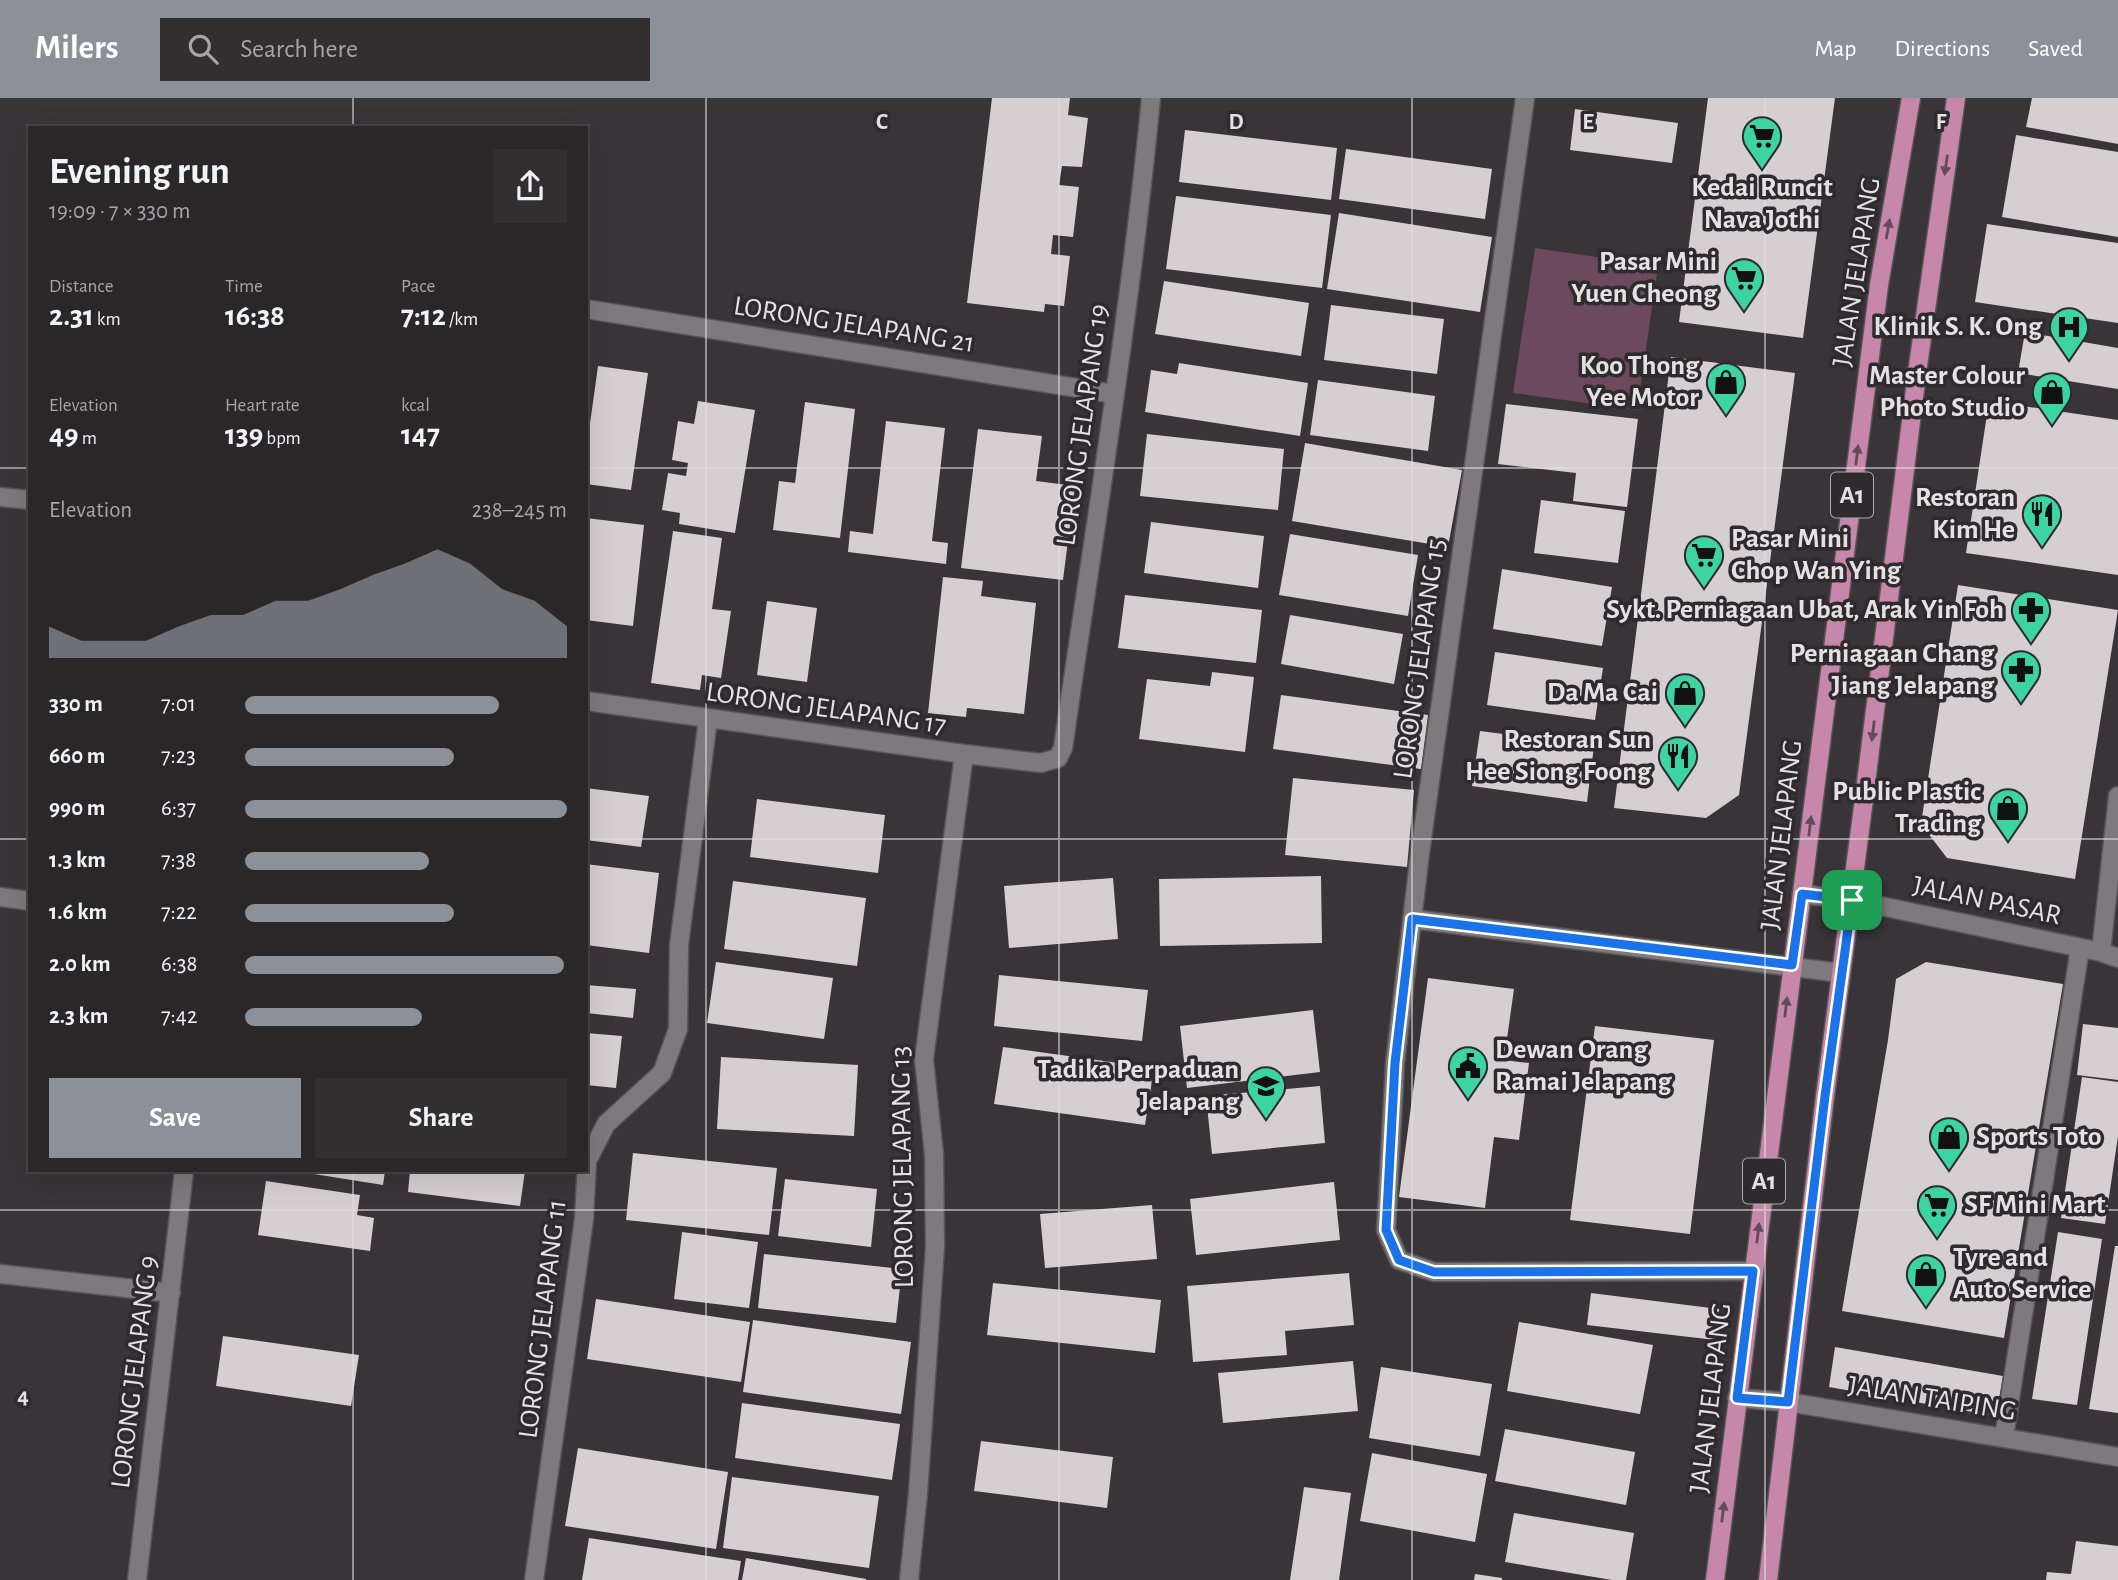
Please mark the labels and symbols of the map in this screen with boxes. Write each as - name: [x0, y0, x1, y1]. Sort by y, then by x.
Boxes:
- text: C: [876, 111, 888, 134]
- text: D: [1228, 111, 1244, 134]
- text: E: [1582, 111, 1594, 134]
- text: F: [1936, 111, 1947, 134]
- supermarket icon: Kedai Runcit Nava Jothi: [1741, 115, 1783, 170]
- one-way arrow: [1940, 155, 1951, 177]
- place label: Kedai Runcit Nava Jothi: [1691, 174, 1833, 234]
- street label: JALAN JELAPANG: [1828, 175, 1886, 369]
- one-way arrow: [1883, 218, 1894, 240]
- place label: Pasar Mini Yuen Cheong: [1571, 248, 1718, 308]
- supermarket icon: Pasar Mini Yuen Cheong: [1723, 257, 1765, 312]
- street label: LORONG JELAPANG 21: [732, 292, 976, 358]
- street label: LORONG JELAPANG 19: [1052, 302, 1114, 548]
- hospital icon: Klinik S. K. Ong: [2048, 306, 2090, 361]
- place label: Klinik S. K. Ong: [1874, 313, 2043, 341]
- place label: Koo Thong Yee Motor: [1580, 352, 1700, 412]
- shop icon: Koo Thong Yee Motor: [1705, 361, 1747, 416]
- place label: Master Colour Photo Studio: [1869, 362, 2025, 422]
- shop icon: Master Colour Photo Studio: [2031, 371, 2073, 426]
- one-way arrow: [1852, 444, 1863, 466]
- road number: A1: [1831, 472, 1873, 518]
- place label: Restoran Kim He: [1915, 484, 2015, 544]
- restaurant icon: Restoran Kim He: [2021, 493, 2063, 548]
- place label: Pasar Mini Chop Wan Ying: [1731, 525, 1902, 585]
- supermarket icon: Pasar Mini Chop Wan Ying: [1683, 534, 1725, 589]
- street label: LORONG JELAPANG 15: [1389, 537, 1451, 781]
- pharmacy icon: Sykt. Perniagaan Ubat, Arak Yin Foh: [2010, 589, 2052, 644]
- place label: Sykt. Perniagaan Ubat, Arak Yin Foh: [1606, 596, 2004, 624]
- place label: Perniagaan Chang Jiang Jelapang: [1790, 640, 1995, 700]
- pharmacy icon: Perniagaan Chang Jiang Jelapang: [2000, 649, 2042, 704]
- shop icon: Da Ma Cai: [1664, 672, 1706, 727]
- street label: LORONG JELAPANG 17: [704, 678, 948, 740]
- place label: Da Ma Cai: [1547, 679, 1658, 707]
- one-way arrow: [1867, 720, 1878, 742]
- place label: Restoran Sun Hee Siong Foong: [1465, 726, 1652, 786]
- restaurant icon: Restoran Sun Hee Siong Foong: [1657, 735, 1699, 790]
- street label: JALAN JELAPANG: [1756, 738, 1808, 932]
- place label: Public Plastic Trading: [1832, 778, 1982, 838]
- shop icon: Public Plastic Trading: [1987, 787, 2029, 842]
- one-way arrow: [1805, 815, 1816, 837]
- pin: [1822, 870, 1882, 930]
- street label: JALAN PASAR: [1910, 872, 2064, 930]
- one-way arrow: [1781, 996, 1792, 1018]
- place label: Dewan Orang Ramai Jelapang: [1495, 1036, 1672, 1096]
- public building icon: Dewan Orang Ramai Jelapang: [1447, 1045, 1489, 1100]
- street label: LORONG JELAPANG 13: [887, 1046, 919, 1288]
- place label: Tadika Perpaduan Jelapang: [1037, 1056, 1240, 1116]
- school or university icon: Tadika Perpaduan Jelapang: [1245, 1065, 1287, 1120]
- shop icon: Sports Toto: [1928, 1116, 1970, 1171]
- place label: Sports Toto: [1976, 1123, 2102, 1151]
- road number: A1: [1743, 1158, 1785, 1204]
- supermarket icon: SF Mini Mart: [1916, 1184, 1958, 1239]
- place label: SF Mini Mart: [1964, 1191, 2106, 1219]
- street label: LORONG JELAPANG 11: [514, 1198, 572, 1440]
- one-way arrow: [1752, 1222, 1763, 1244]
- place label: Tyre and Auto Service: [1953, 1244, 2092, 1304]
- shop icon: Tyre and Auto Service: [1905, 1253, 1947, 1308]
- street label: LORONG JELAPANG 9: [107, 1254, 163, 1490]
- street label: JALAN JELAPANG: [1685, 1301, 1737, 1495]
- street label: JALAN TAIPING: [1846, 1372, 2018, 1426]
- text: 4: [17, 1385, 29, 1408]
- one-way arrow: [1717, 1501, 1728, 1523]

